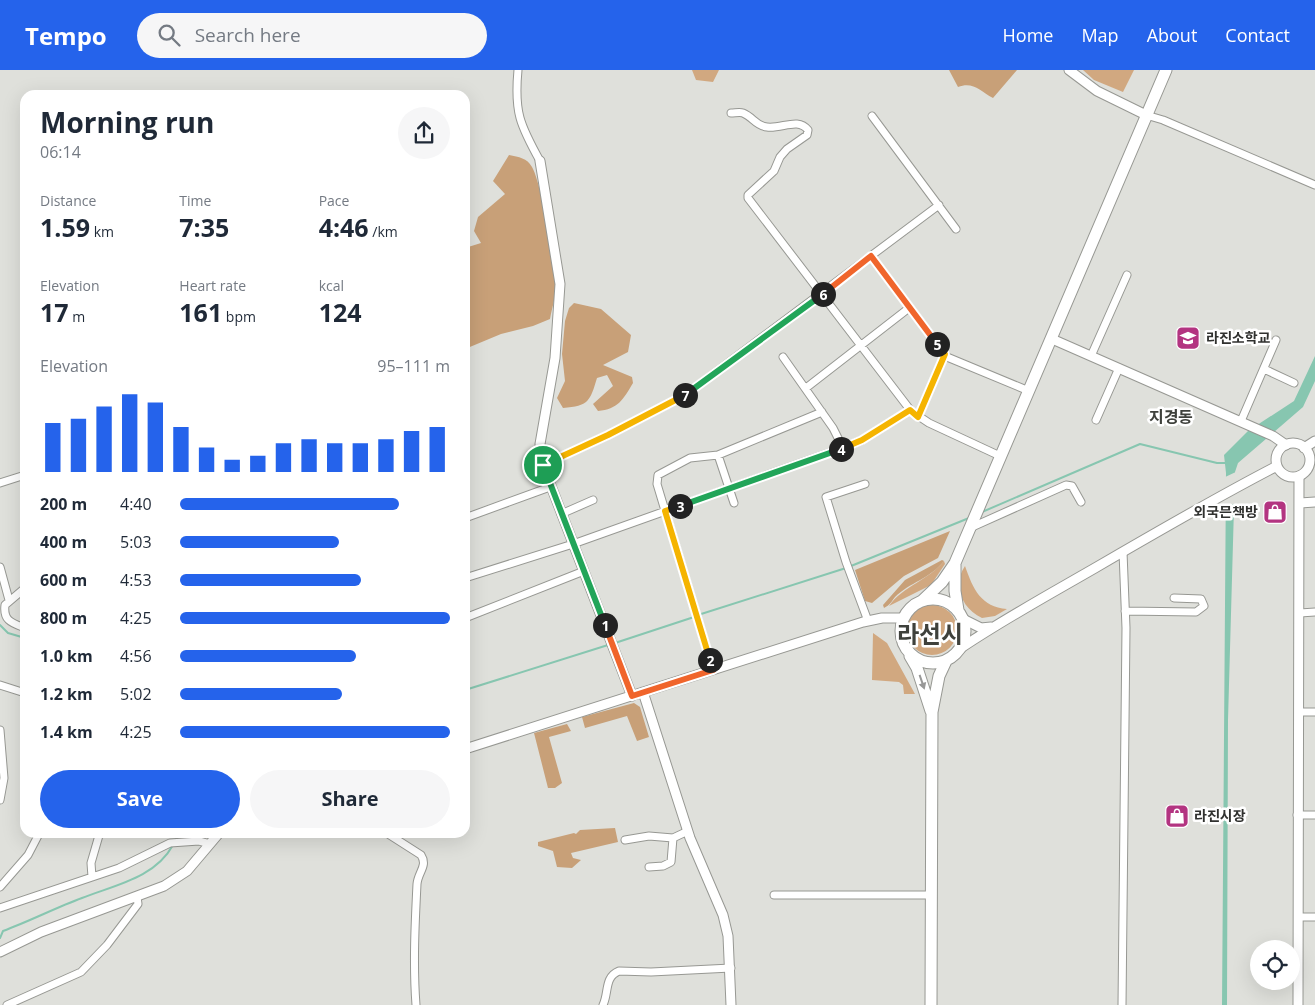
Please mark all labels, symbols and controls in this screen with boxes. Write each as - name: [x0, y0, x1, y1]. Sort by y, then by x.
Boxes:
- search box: [137, 13, 487, 58]
- text: Tempo: [25, 19, 107, 52]
- icon: search: [155, 21, 183, 49]
- text: Search here: [195, 22, 301, 48]
- text: Home: [1003, 23, 1053, 47]
- text: Map: [1081, 23, 1119, 47]
- text: About: [1147, 23, 1197, 47]
- text: Contact: [1225, 23, 1290, 47]
- text: Morning run: [40, 103, 214, 141]
- button: share: [398, 107, 450, 159]
- text: 06:14: [40, 141, 81, 163]
- text: Distance: [40, 191, 96, 210]
- text: Time: [179, 191, 211, 210]
- text: Pace: [319, 191, 349, 210]
- text: 1.59: [40, 210, 90, 244]
- text: 7:35: [179, 210, 229, 244]
- text: 4:46: [319, 210, 369, 244]
- text: km: [90, 222, 114, 241]
- text: /km: [369, 222, 398, 241]
- text: Elevation: [40, 276, 99, 295]
- text: Heart rate: [179, 276, 246, 295]
- text: kcal: [319, 276, 344, 295]
- pin: 6: [810, 282, 836, 306]
- text: 6: [819, 285, 828, 304]
- text: 17: [40, 295, 69, 329]
- text: 161: [179, 295, 222, 329]
- text: 124: [319, 295, 362, 329]
- text: m: [69, 307, 85, 326]
- text: bpm: [222, 307, 256, 326]
- school or university icon: 라진소학교: [1175, 325, 1201, 351]
- place label: 라진소학교: [1206, 328, 1271, 347]
- pin: 5: [924, 332, 950, 356]
- text: 5: [933, 335, 942, 354]
- text: Elevation: [40, 355, 108, 377]
- text: 95–111 m: [377, 355, 450, 377]
- pin: 7: [672, 382, 698, 408]
- text: 7: [681, 386, 690, 405]
- district label: 지경동: [1149, 406, 1193, 428]
- pin: 4: [828, 436, 854, 462]
- text: 4: [837, 440, 846, 459]
- pin: [522, 444, 564, 486]
- icon: arrive: [529, 451, 557, 479]
- text: 200 m: [40, 493, 87, 515]
- text: 4:40: [120, 493, 152, 515]
- pin: 3: [668, 494, 692, 518]
- text: 3: [676, 497, 685, 516]
- shop icon: 외국믄책방: [1262, 499, 1288, 525]
- place label: 외국믄책방: [1194, 502, 1258, 521]
- text: 400 m: [40, 531, 87, 553]
- text: 5:03: [120, 531, 152, 553]
- text: 600 m: [40, 569, 87, 591]
- text: 4:53: [120, 569, 152, 591]
- text: 800 m: [40, 607, 87, 629]
- text: 4:25: [120, 607, 152, 629]
- pin: 1: [592, 612, 618, 638]
- text: 1: [601, 616, 610, 635]
- district label: 라선시: [897, 617, 963, 650]
- text: 1.0 km: [40, 645, 93, 667]
- text: 4:56: [120, 645, 152, 667]
- pin: 2: [698, 648, 722, 672]
- text: 2: [706, 651, 715, 670]
- one-way arrow: [918, 674, 926, 689]
- text: 1.2 km: [40, 683, 93, 705]
- text: 5:02: [120, 683, 152, 705]
- text: 1.4 km: [40, 721, 93, 743]
- text: 4:25: [120, 721, 152, 743]
- button: Save: [40, 770, 240, 828]
- button: Share: [250, 770, 450, 828]
- shop icon: 라진시장: [1164, 803, 1190, 829]
- place label: 라진시장: [1194, 806, 1246, 825]
- map controls: [1250, 940, 1300, 990]
- button: locate: [1250, 940, 1300, 990]

